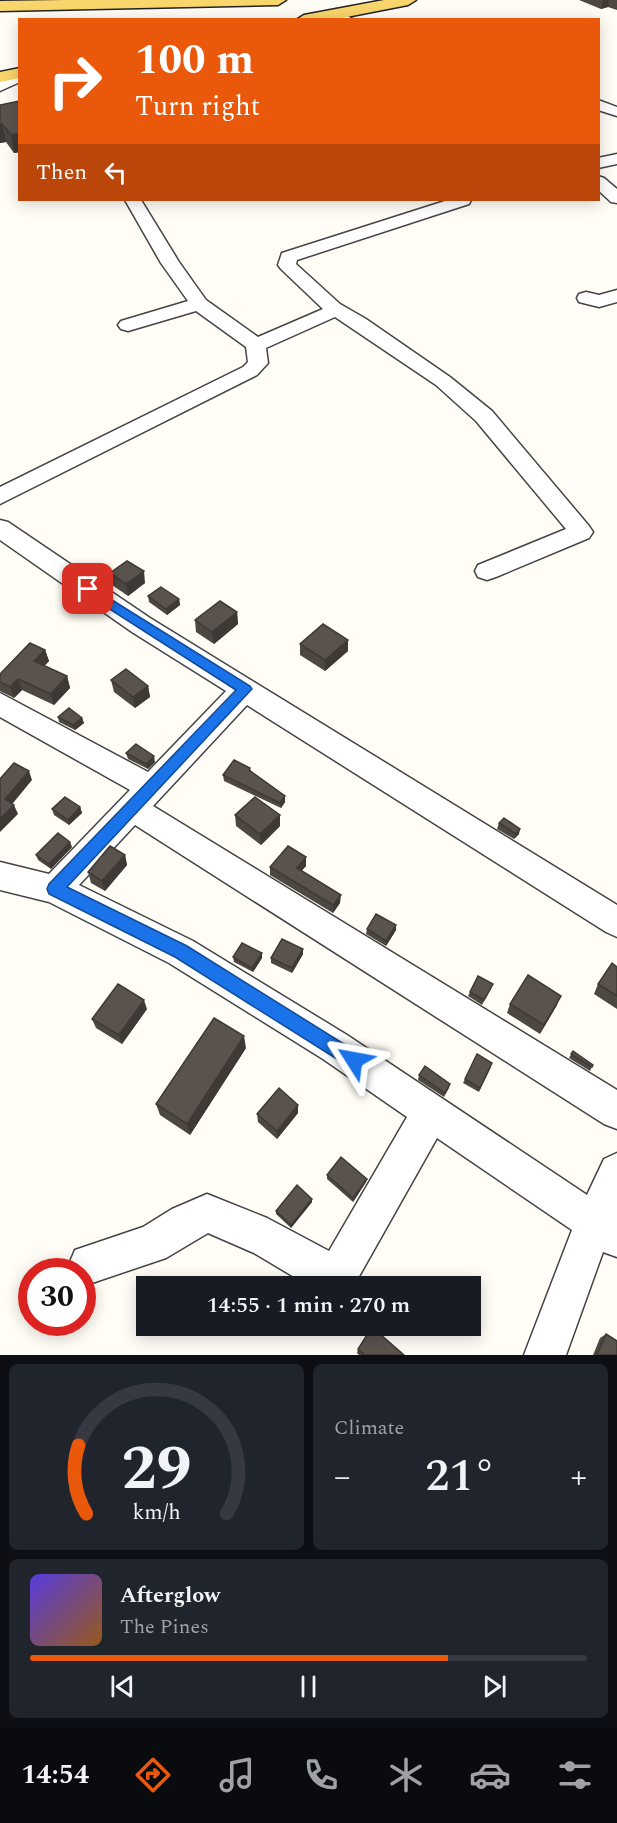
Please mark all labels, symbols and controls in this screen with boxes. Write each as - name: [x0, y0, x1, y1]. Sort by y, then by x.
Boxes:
- text: 100 m: [135, 29, 254, 92]
- icon: right: [36, 42, 114, 120]
- text: Turn right: [135, 86, 260, 128]
- text: Then: [36, 156, 87, 189]
- icon: left: [99, 156, 132, 189]
- pin: [62, 563, 113, 614]
- icon: arrive: [71, 572, 104, 605]
- position arrow: [322, 1028, 386, 1092]
- speed limit sign: 30: [18, 1258, 96, 1336]
- text: 14:55 · 1 min · 270 m: [207, 1289, 410, 1322]
- text: Climate: [334, 1413, 404, 1443]
- text: 29: [121, 1422, 192, 1517]
- text: 21°: [425, 1442, 496, 1511]
- text: −: [334, 1452, 351, 1502]
- text: +: [571, 1452, 587, 1502]
- text: km/h: [132, 1496, 181, 1529]
- text: Afterglow: [120, 1579, 220, 1612]
- text: The Pines: [120, 1612, 209, 1642]
- icon: previous: [106, 1670, 139, 1703]
- icon: pause: [292, 1670, 325, 1703]
- icon: next: [478, 1670, 511, 1703]
- text: 14:54: [21, 1754, 89, 1796]
- icon: directions: [132, 1754, 174, 1796]
- icon: music: [216, 1754, 258, 1796]
- icon: phone: [300, 1754, 342, 1796]
- icon: climate: [385, 1754, 427, 1796]
- icon: car: [469, 1754, 511, 1796]
- icon: filters: [554, 1754, 596, 1796]

